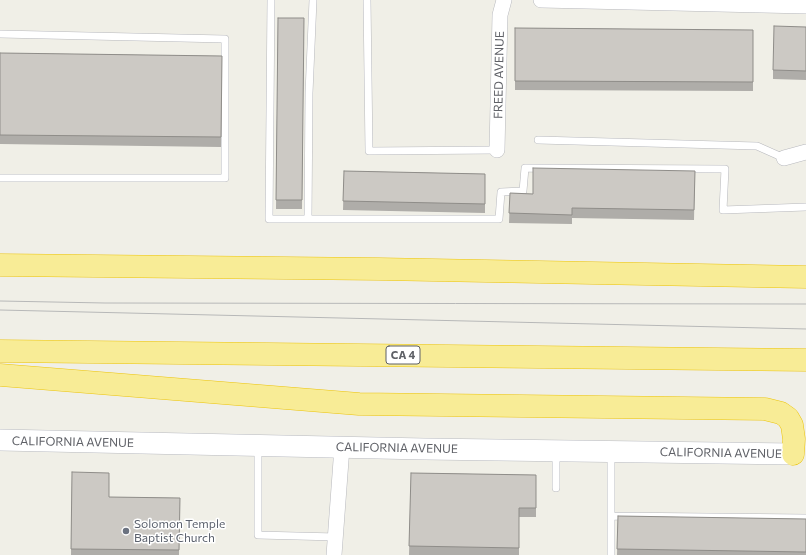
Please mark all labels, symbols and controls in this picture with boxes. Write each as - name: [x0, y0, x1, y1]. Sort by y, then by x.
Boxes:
- street label: FREED AVENUE: [491, 31, 507, 119]
- road number: CA 4: [386, 346, 420, 364]
- street label: CALIFORNIA AVENUE: [12, 434, 134, 450]
- street label: CALIFORNIA AVENUE: [336, 440, 458, 456]
- street label: CALIFORNIA AVENUE: [660, 445, 782, 461]
- place label: Solomon Temple Baptist Church: [134, 517, 225, 545]
- marker: Solomon Temple Baptist Church: [121, 526, 131, 536]

